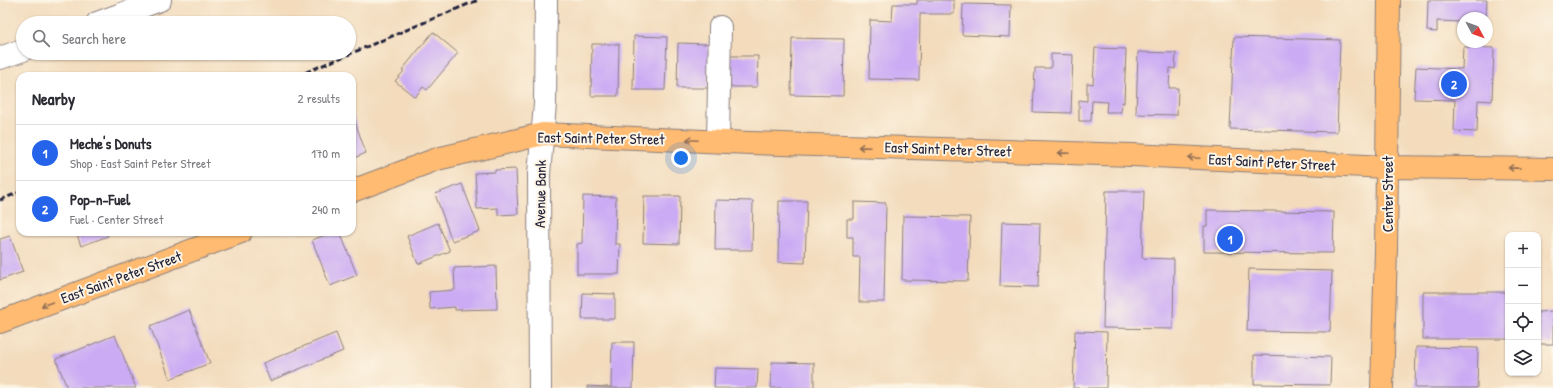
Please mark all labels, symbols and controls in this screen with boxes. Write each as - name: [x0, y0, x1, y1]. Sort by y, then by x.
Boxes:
- north arrow: [1457, 12, 1493, 48]
- search box: [16, 16, 356, 60]
- icon: search: [30, 27, 52, 49]
- text: Search here: [62, 28, 126, 49]
- pin: 2: [1441, 69, 1467, 99]
- text: Nearby: [32, 87, 75, 110]
- text: 2 results: [298, 89, 340, 107]
- street label: East Saint Peter Street: [537, 126, 665, 150]
- text: Meche's Donuts: [70, 133, 152, 154]
- one-way arrow: [686, 136, 699, 144]
- street label: East Saint Peter Street: [884, 136, 1013, 162]
- one-way arrow: [858, 143, 871, 151]
- text: 1: [43, 144, 47, 162]
- text: 170 m: [311, 144, 340, 162]
- your location: [671, 148, 691, 168]
- street label: East Saint Peter Street: [1208, 148, 1337, 176]
- one-way arrow: [1058, 149, 1071, 157]
- text: Shop · East Saint Peter Street: [70, 154, 211, 172]
- one-way arrow: [1188, 154, 1201, 162]
- street label: Center Street: [1377, 155, 1398, 232]
- street label: Avenue Bank: [529, 160, 551, 228]
- one-way arrow: [1508, 164, 1521, 172]
- text: Pop-n-Fuel: [70, 189, 130, 210]
- text: 2: [42, 200, 48, 218]
- text: 240 m: [311, 200, 340, 218]
- text: Fuel · Center Street: [70, 210, 163, 228]
- pin: 1: [1217, 224, 1243, 254]
- map controls: [1505, 232, 1541, 376]
- button: +: [1505, 232, 1541, 268]
- street label: East Saint Peter Street: [58, 245, 185, 309]
- button: −: [1505, 268, 1541, 304]
- one-way arrow: [42, 301, 54, 309]
- button: locate: [1505, 304, 1541, 340]
- button: layers: [1505, 340, 1541, 376]

